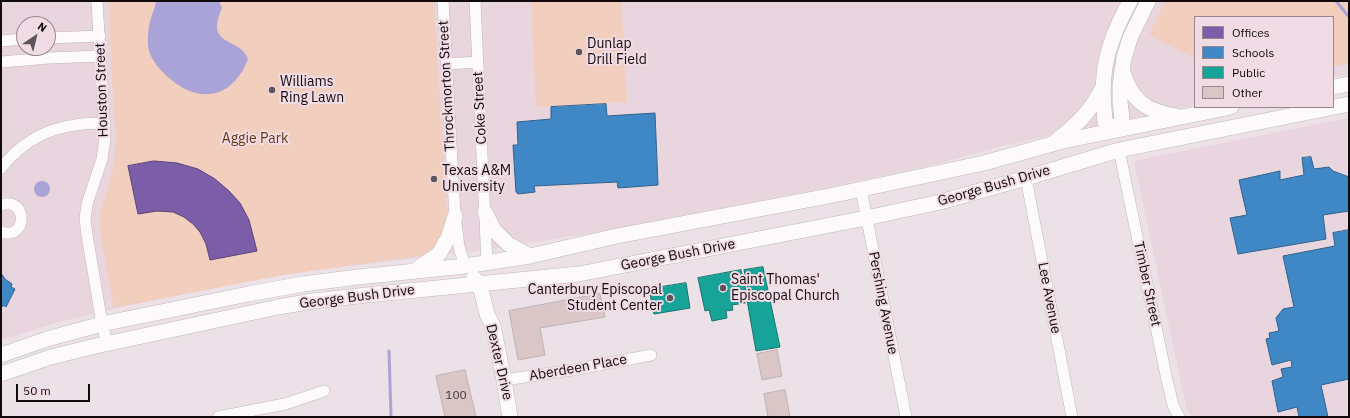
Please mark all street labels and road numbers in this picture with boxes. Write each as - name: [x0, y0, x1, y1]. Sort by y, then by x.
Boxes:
- street label: Throckmorton Street: [435, 20, 459, 152]
- street label: Houston Street: [92, 42, 112, 138]
- street label: Coke Street: [470, 71, 490, 145]
- street label: George Bush Drive: [936, 162, 1052, 210]
- street label: George Bush Drive: [619, 236, 737, 274]
- street label: Timber Street: [1130, 240, 1164, 328]
- street label: Pershing Avenue: [865, 250, 901, 356]
- street label: Lee Avenue: [1034, 261, 1064, 335]
- street label: George Bush Drive: [298, 282, 416, 312]
- street label: Dexter Drive: [482, 322, 516, 402]
- street label: Aberdeen Place: [528, 351, 628, 385]

